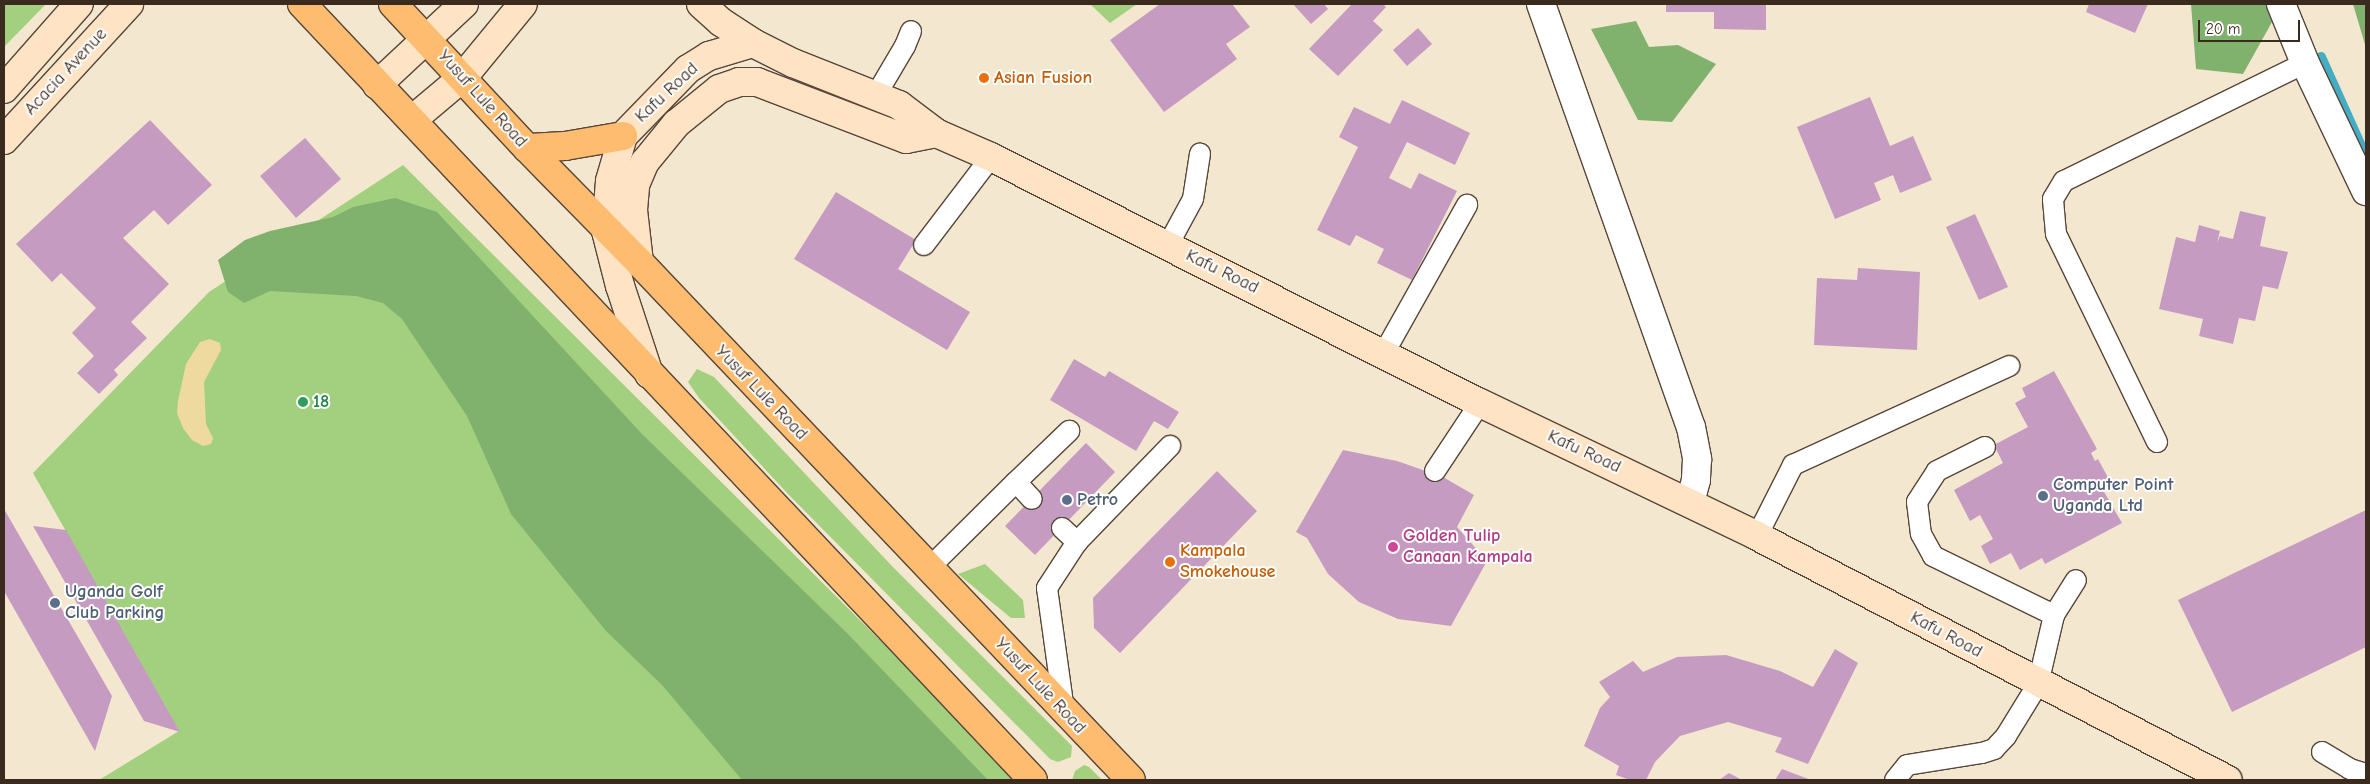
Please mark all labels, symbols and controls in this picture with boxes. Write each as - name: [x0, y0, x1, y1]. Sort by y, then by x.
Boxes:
- scale bar: [2200, 10, 2302, 42]
- text: 20 m: [2206, 20, 2240, 38]
- street label: Acacia Avenue: [20, 24, 112, 120]
- street label: Yusuf Lule Road: [433, 46, 531, 152]
- street label: Kafu Road: [631, 58, 703, 128]
- place label: Asian Fusion: [994, 67, 1092, 89]
- marker: Asian Fusion: [978, 72, 990, 84]
- street label: Kafu Road: [1182, 245, 1262, 299]
- street label: Yusuf Lule Road: [710, 341, 812, 445]
- place label: 18: [313, 391, 329, 413]
- marker: 18: [297, 396, 309, 408]
- street label: Kafu Road: [1544, 426, 1624, 478]
- place label: Computer Point Uganda Ltd: [2053, 475, 2173, 518]
- place label: Petro: [1077, 489, 1118, 511]
- marker: Computer Point Uganda Ltd: [2037, 490, 2049, 502]
- marker: Petro: [1061, 494, 1073, 506]
- place label: Golden Tulip Canaan Kampala: [1403, 526, 1533, 568]
- place label: Kampala Smokehouse: [1180, 541, 1275, 584]
- marker: Golden Tulip Canaan Kampala: [1387, 541, 1399, 553]
- marker: Kampala Smokehouse: [1164, 556, 1176, 568]
- place label: Uganda Golf Club Parking: [65, 582, 164, 624]
- marker: Uganda Golf Club Parking: [49, 597, 61, 609]
- street label: Kafu Road: [1906, 607, 1986, 663]
- street label: Yusuf Lule Road: [990, 634, 1090, 738]

